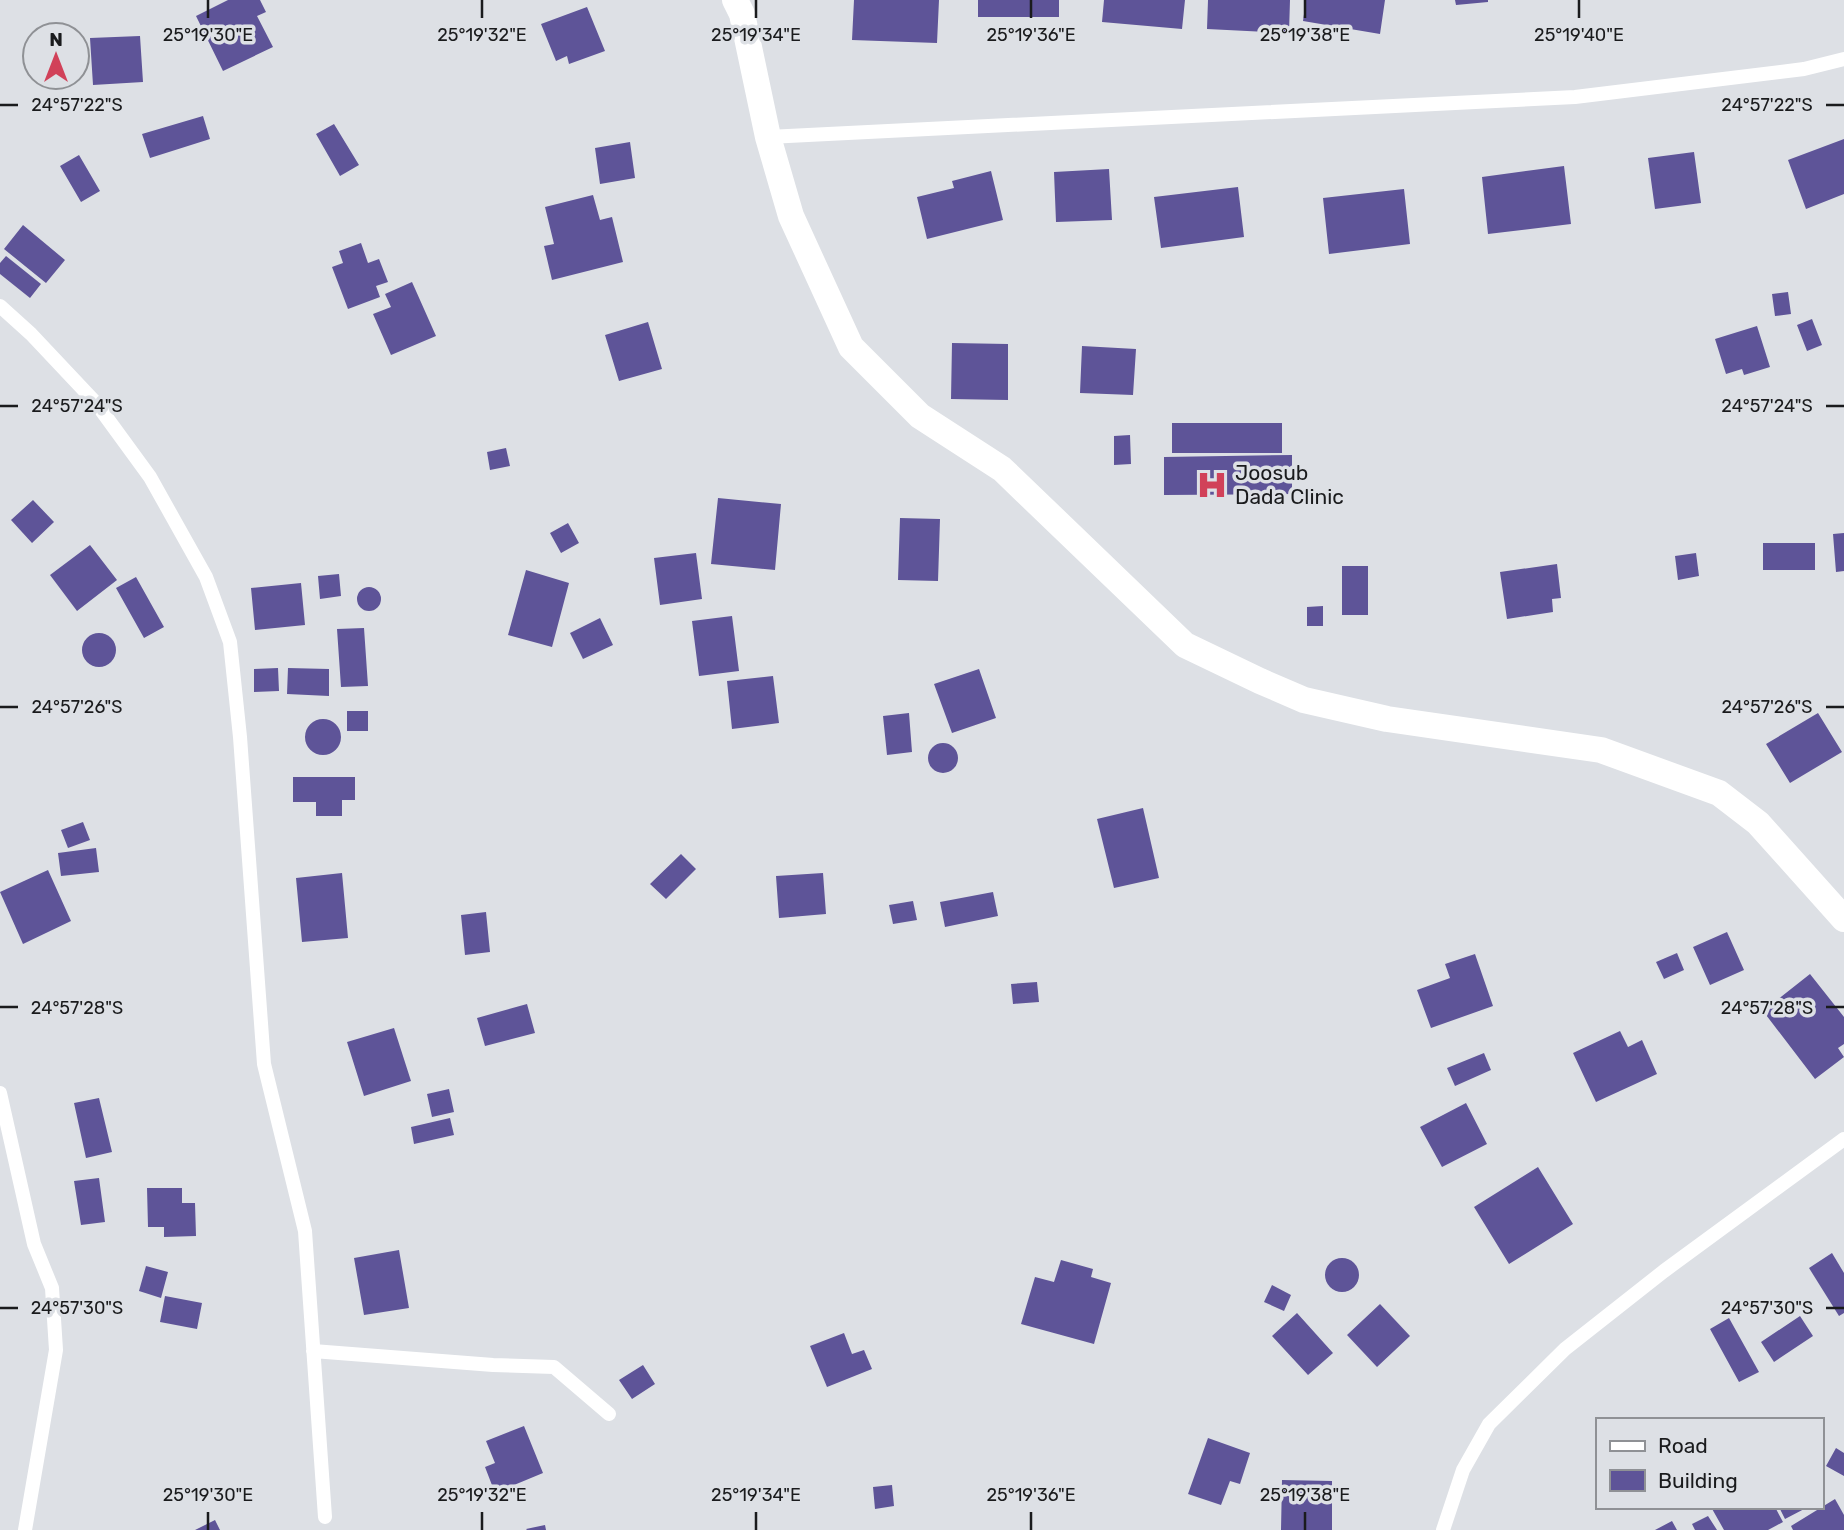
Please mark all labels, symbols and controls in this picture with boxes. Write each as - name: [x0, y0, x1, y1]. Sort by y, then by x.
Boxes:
- north arrow: [21, 21, 91, 91]
- text: 25°19'30"E: [163, 24, 253, 46]
- text: 25°19'32"E: [437, 24, 527, 46]
- text: 25°19'34"E: [711, 24, 801, 46]
- text: 25°19'36"E: [986, 24, 1076, 46]
- text: 25°19'38"E: [1260, 24, 1350, 46]
- text: 25°19'40"E: [1534, 24, 1624, 46]
- text: N: [49, 28, 63, 51]
- text: 24°57'22"S: [31, 94, 123, 116]
- text: 24°57'22"S: [1721, 94, 1813, 116]
- text: 24°57'24"S: [31, 395, 123, 417]
- text: 24°57'24"S: [1721, 395, 1813, 417]
- place label: Joosub Dada Clinic: [1235, 460, 1344, 509]
- hospital icon: Joosub Dada Clinic: [1195, 468, 1229, 502]
- text: 24°57'26"S: [31, 696, 123, 718]
- text: 24°57'26"S: [1721, 696, 1813, 718]
- text: 24°57'28"S: [31, 997, 123, 1019]
- text: 24°57'28"S: [1721, 997, 1813, 1019]
- text: 24°57'30"S: [31, 1297, 123, 1319]
- text: 24°57'30"S: [1721, 1297, 1813, 1319]
- legend: [1596, 1418, 1823, 1509]
- text: Road: [1658, 1433, 1708, 1458]
- text: Building: [1658, 1468, 1738, 1493]
- text: 25°19'30"E: [163, 1484, 253, 1506]
- text: 25°19'32"E: [437, 1484, 527, 1506]
- text: 25°19'34"E: [711, 1484, 801, 1506]
- text: 25°19'36"E: [986, 1484, 1076, 1506]
- text: 25°19'38"E: [1260, 1484, 1350, 1506]

